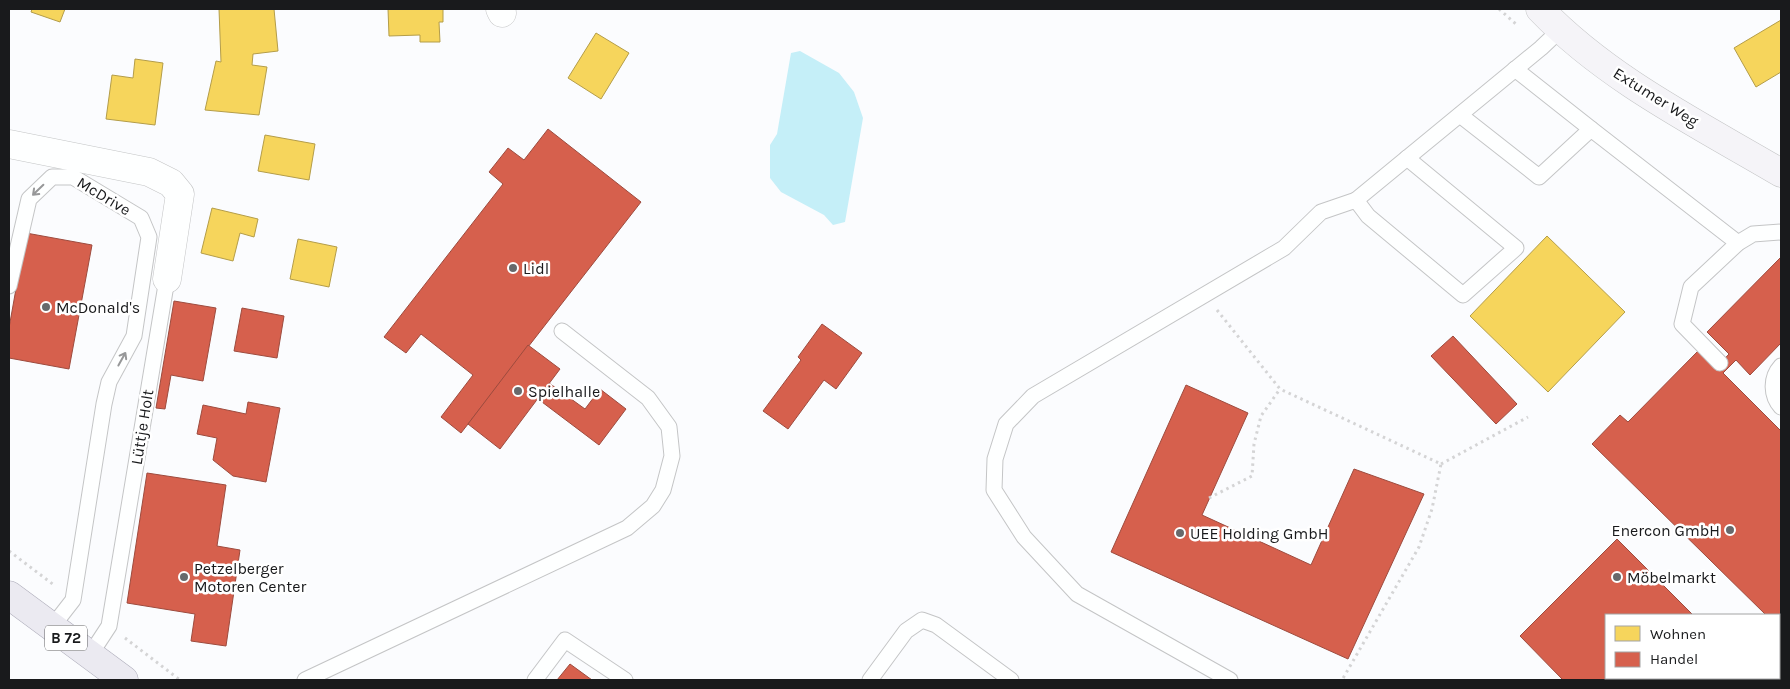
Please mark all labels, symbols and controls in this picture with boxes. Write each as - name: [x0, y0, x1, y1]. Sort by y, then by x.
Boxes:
- street label: Extumer Weg: [1610, 63, 1702, 131]
- street label: McDrive: [74, 173, 134, 219]
- one-way arrow: [32, 184, 44, 196]
- place label: Lidl: [523, 259, 549, 278]
- marker: Lidl: [507, 262, 519, 274]
- place label: McDonald's: [56, 298, 140, 317]
- marker: McDonald's: [40, 301, 52, 313]
- one-way arrow: [117, 353, 127, 367]
- place label: Spielhalle: [528, 382, 600, 401]
- marker: Spielhalle: [512, 385, 524, 397]
- street label: Lüttje Holt: [127, 388, 157, 466]
- place label: Enercon GmbH: [1611, 521, 1720, 540]
- place label: UEE Holding GmbH: [1190, 524, 1328, 543]
- marker: Enercon GmbH: [1724, 524, 1736, 536]
- marker: UEE Holding GmbH: [1174, 527, 1186, 539]
- place label: Petzelberger Motoren Center: [194, 559, 306, 596]
- place label: Möbelmarkt: [1627, 568, 1716, 587]
- marker: Petzelberger Motoren Center: [178, 571, 190, 583]
- marker: Möbelmarkt: [1611, 571, 1623, 583]
- legend: [1605, 614, 1780, 679]
- text: Wohnen: [1650, 625, 1706, 643]
- road number: B 72: [45, 626, 87, 650]
- text: Handel: [1650, 650, 1698, 668]

